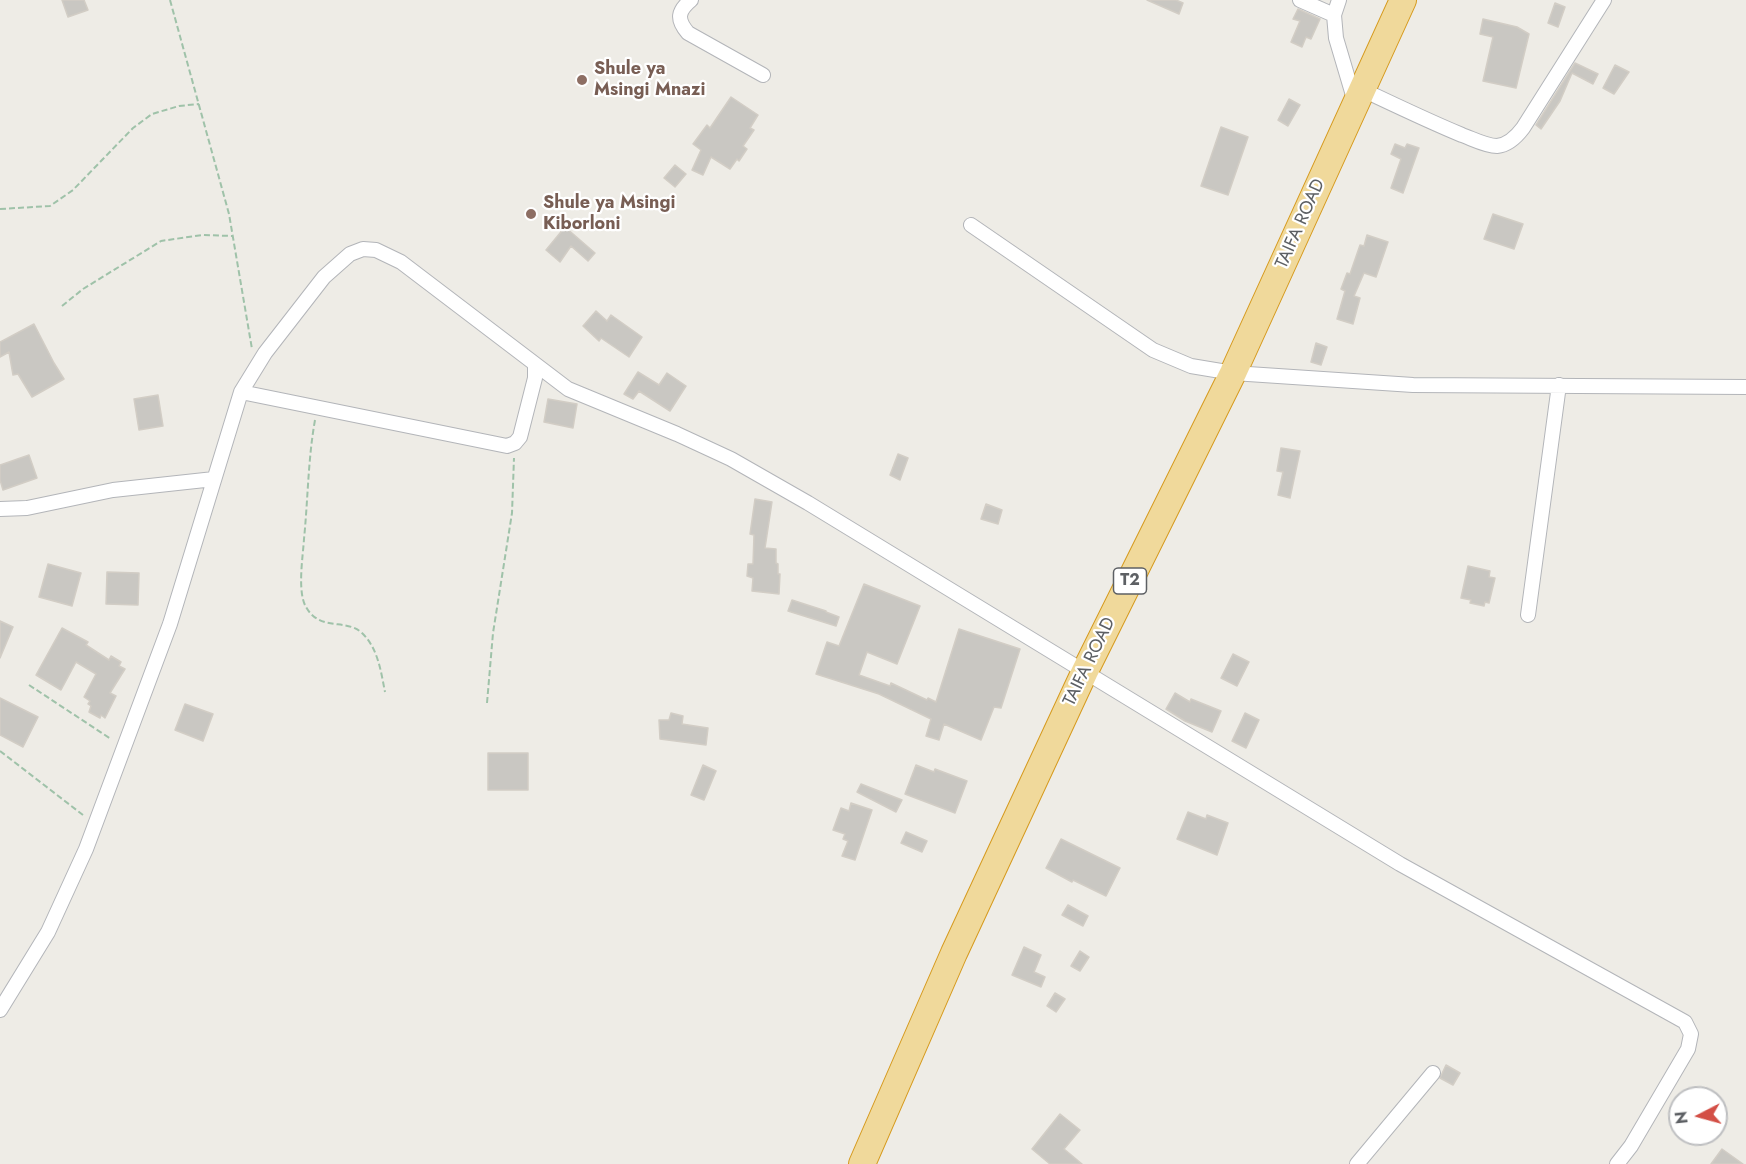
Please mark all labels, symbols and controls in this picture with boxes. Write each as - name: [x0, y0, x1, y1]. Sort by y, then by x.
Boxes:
- place label: Shule ya Msingi Mnazi: [594, 59, 705, 101]
- marker: Shule ya Msingi Mnazi: [575, 73, 589, 87]
- street label: TAIFA ROAD: [1272, 176, 1330, 272]
- place label: Shule ya Msingi Kiborloni: [543, 193, 675, 236]
- marker: Shule ya Msingi Kiborloni: [524, 207, 538, 221]
- road number: T2: [1114, 568, 1146, 594]
- street label: TAIFA ROAD: [1059, 614, 1121, 710]
- north arrow: [1668, 1086, 1728, 1146]
- text: N: [1669, 1110, 1694, 1125]

